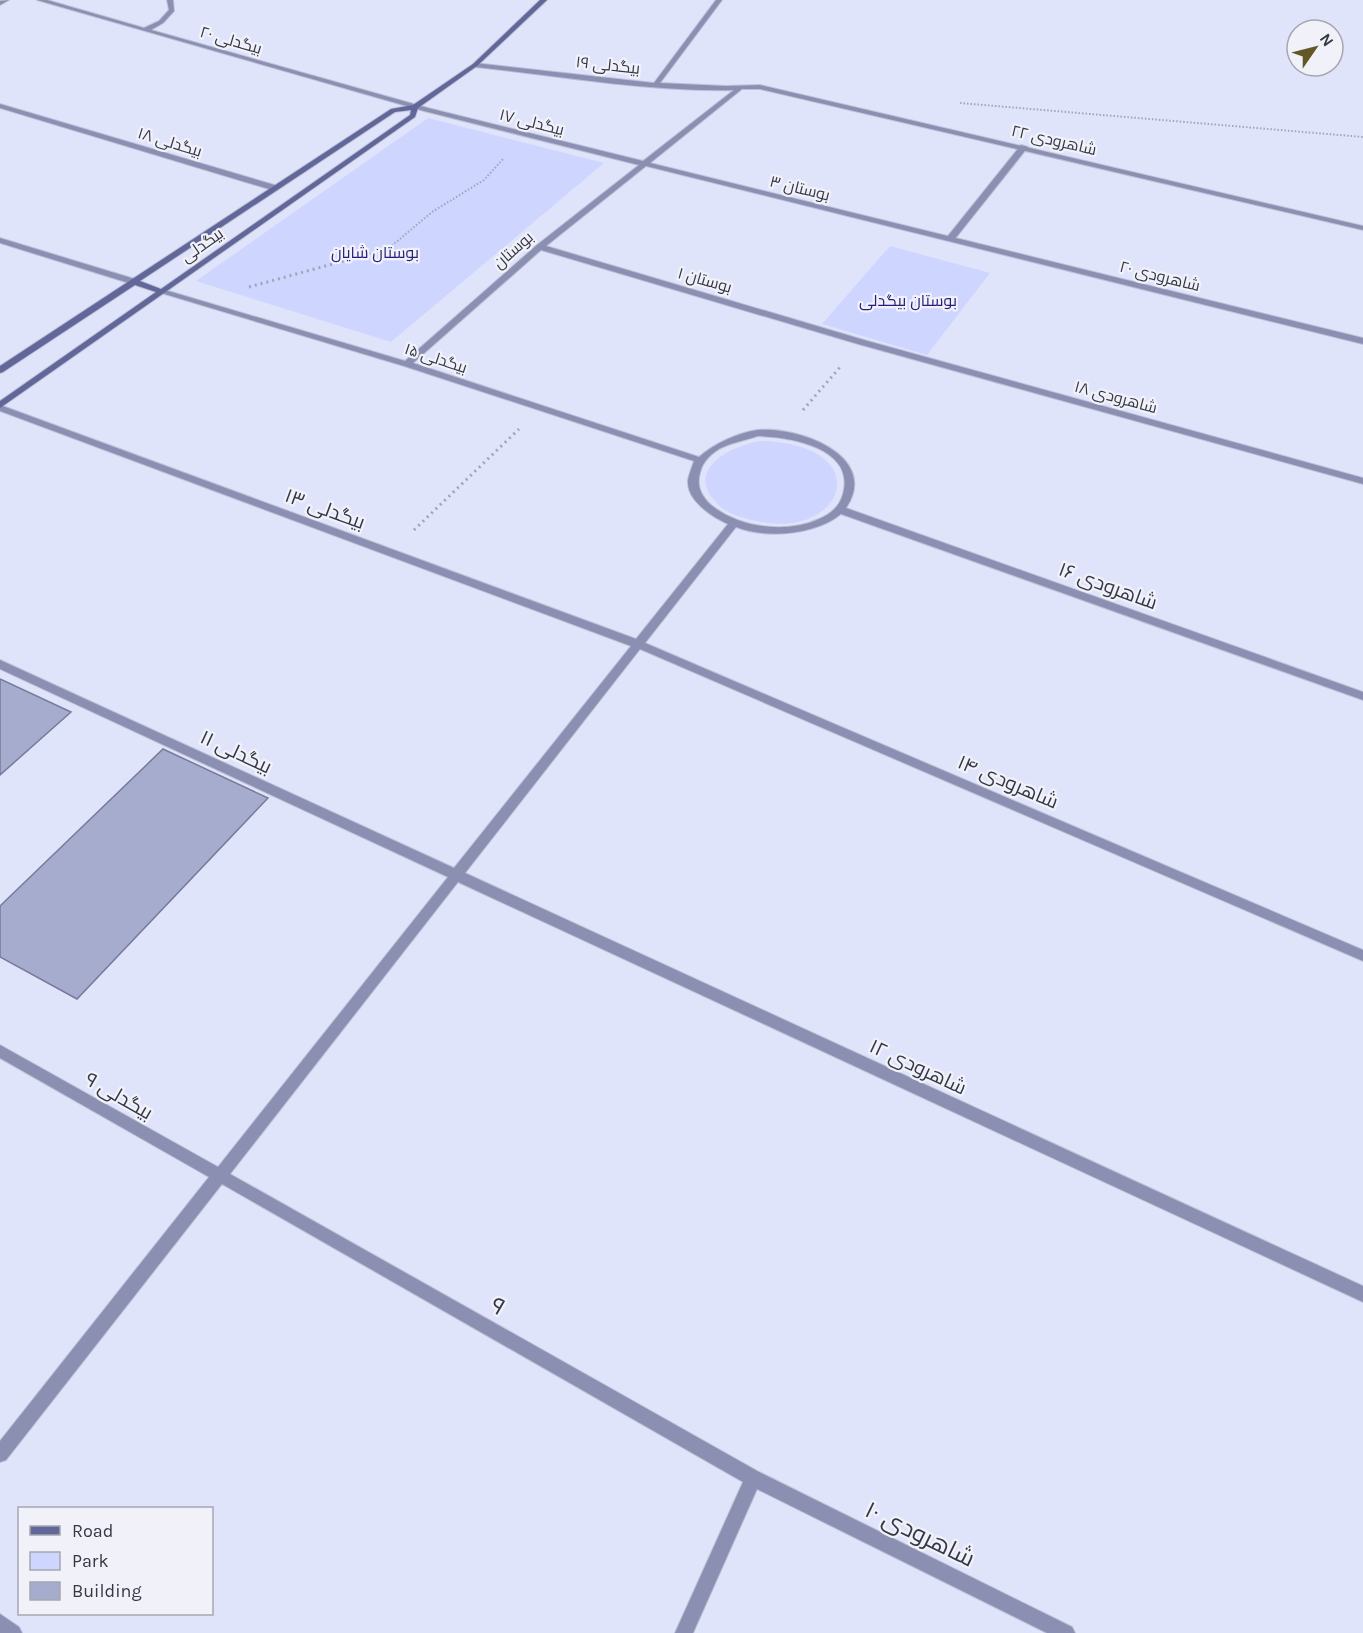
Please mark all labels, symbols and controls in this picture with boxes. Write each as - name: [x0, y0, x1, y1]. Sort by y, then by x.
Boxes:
- north arrow: [1285, 18, 1345, 78]
- street label: بیگدلی ۲۰: [198, 22, 264, 59]
- text: N: [1316, 30, 1338, 50]
- street label: بیگدلی ۱۹: [575, 52, 641, 79]
- street label: بیگدلی ۱۷: [497, 105, 566, 140]
- street label: شاهرودی ۲۲: [1009, 121, 1098, 160]
- street label: بیگدلی ۱۸: [135, 123, 204, 162]
- street label: بوستان ۳: [768, 171, 832, 206]
- street label: بیگدلی: [177, 224, 227, 267]
- street label: بوستان: [489, 227, 538, 273]
- park label: بوستان شایان: [331, 243, 419, 263]
- street label: شاهرودی ۲۰: [1117, 257, 1202, 296]
- street label: بوستان ۱: [675, 263, 734, 298]
- park label: بوستان بیگدلی: [859, 291, 957, 311]
- street label: بیگدلی ۱۵: [402, 339, 470, 378]
- street label: شاهرودی ۱۸: [1072, 377, 1160, 418]
- street label: بیگدلی ۱۳: [281, 484, 368, 535]
- street label: شاهرودی ۱۶: [1055, 558, 1160, 615]
- street label: بیگدلی ۱۱: [196, 725, 275, 779]
- street label: شاهرودی ۱۴: [954, 750, 1062, 814]
- street label: شاهرودی ۱۲: [865, 1035, 970, 1100]
- street label: بیگدلی ۹: [81, 1067, 157, 1125]
- street label: ۹: [486, 1291, 510, 1321]
- street label: شاهرودی ۱۰: [861, 1495, 979, 1573]
- legend: [18, 1507, 213, 1615]
- text: Road: [72, 1520, 113, 1542]
- text: Park: [72, 1550, 109, 1572]
- text: Building: [72, 1580, 142, 1602]

